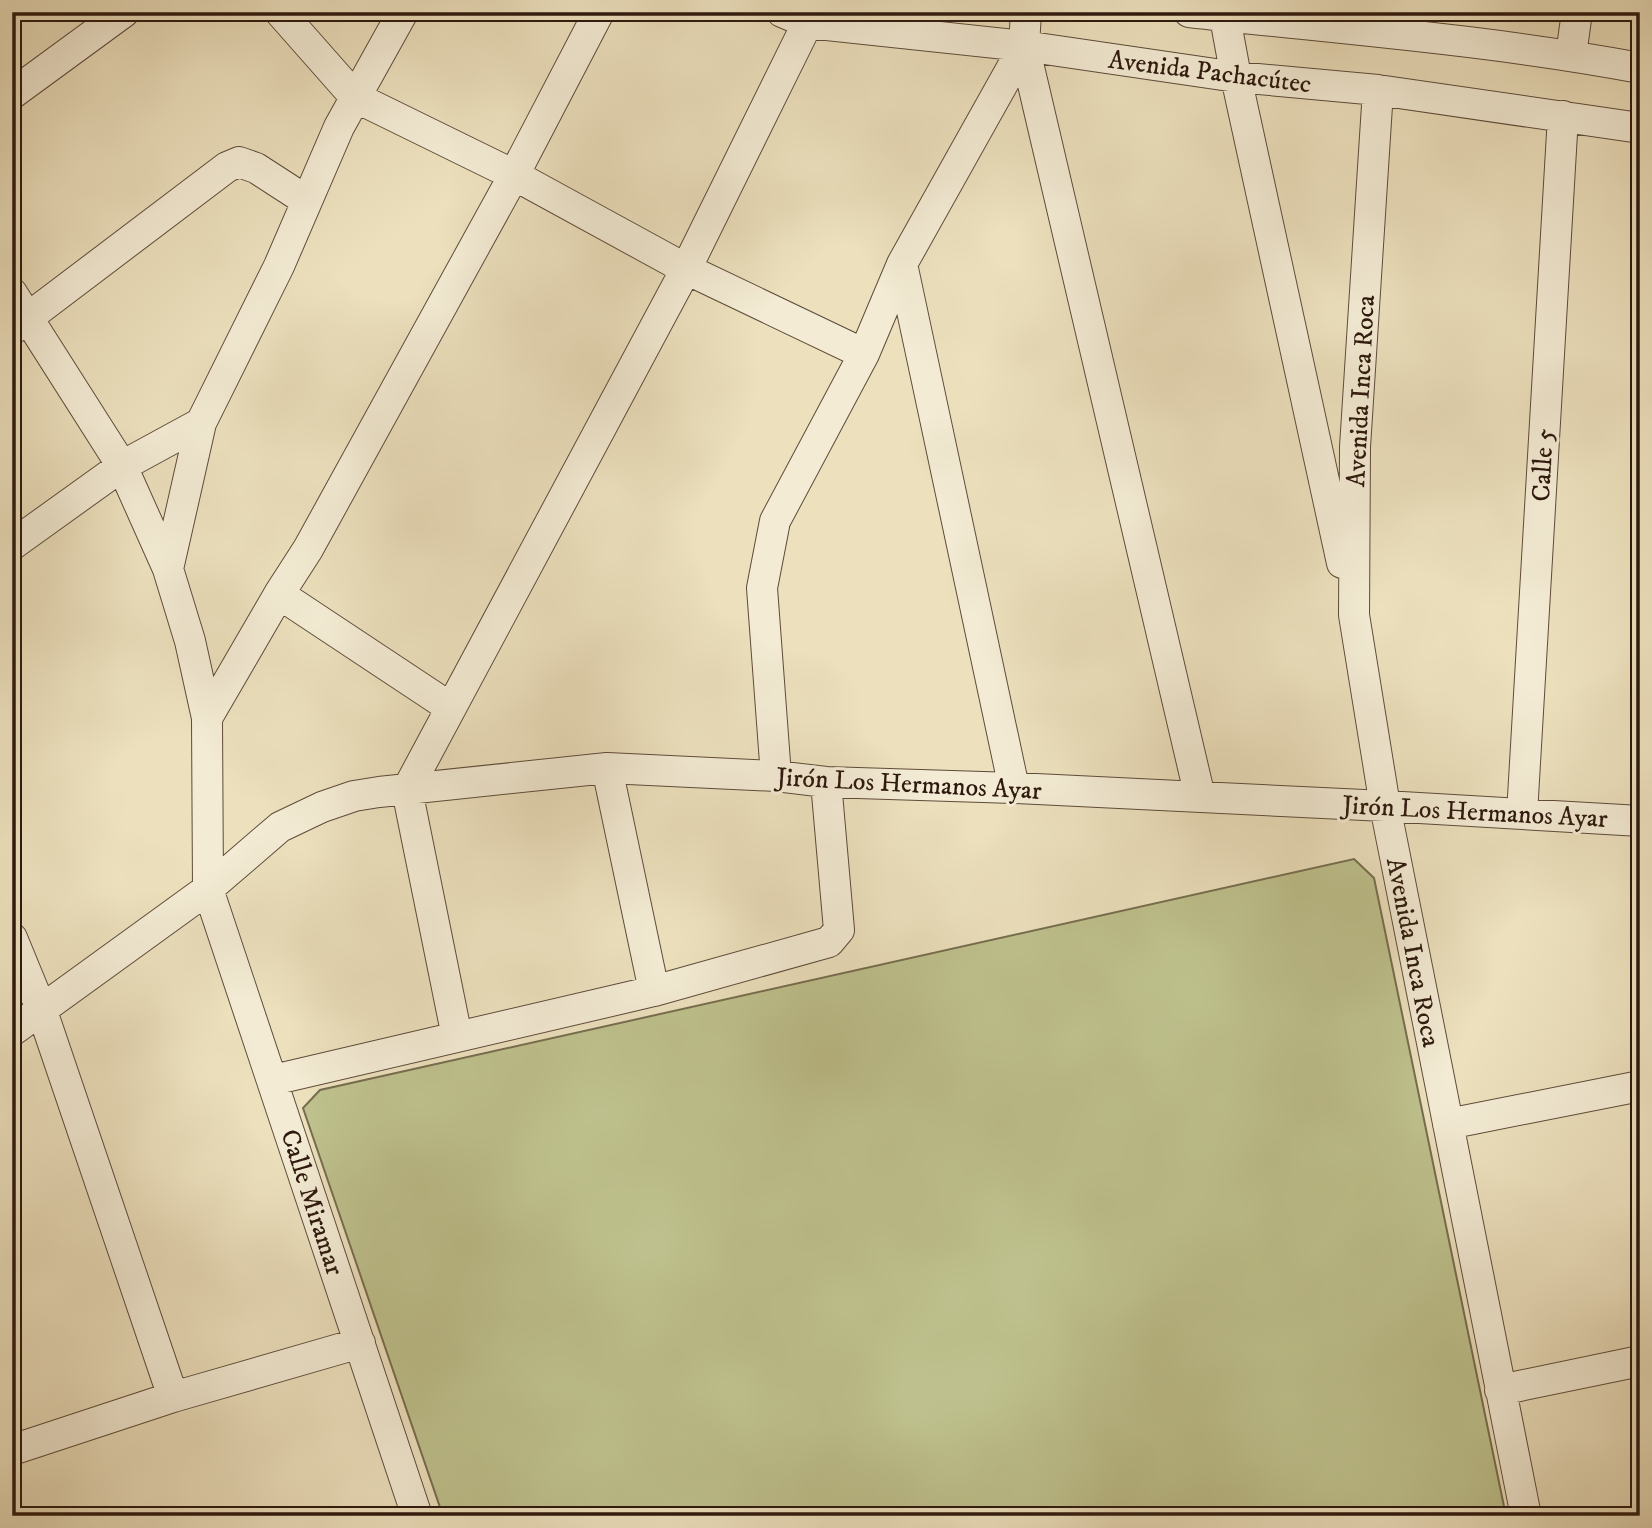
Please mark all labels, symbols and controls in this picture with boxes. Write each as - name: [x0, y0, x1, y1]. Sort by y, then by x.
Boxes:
- street label: Avenida Pachacútec: [1106, 44, 1313, 101]
- street label: Avenida Inca Roca: [1340, 294, 1383, 488]
- street label: Calle 5: [1525, 428, 1562, 502]
- street label: Jirón Los Hermanos Ayar: [773, 761, 1043, 808]
- street label: Jirón Los Hermanos Ayar: [1339, 789, 1609, 836]
- street label: Avenida Inca Roca: [1378, 855, 1447, 1050]
- street label: Calle Miramar: [272, 1125, 351, 1280]

